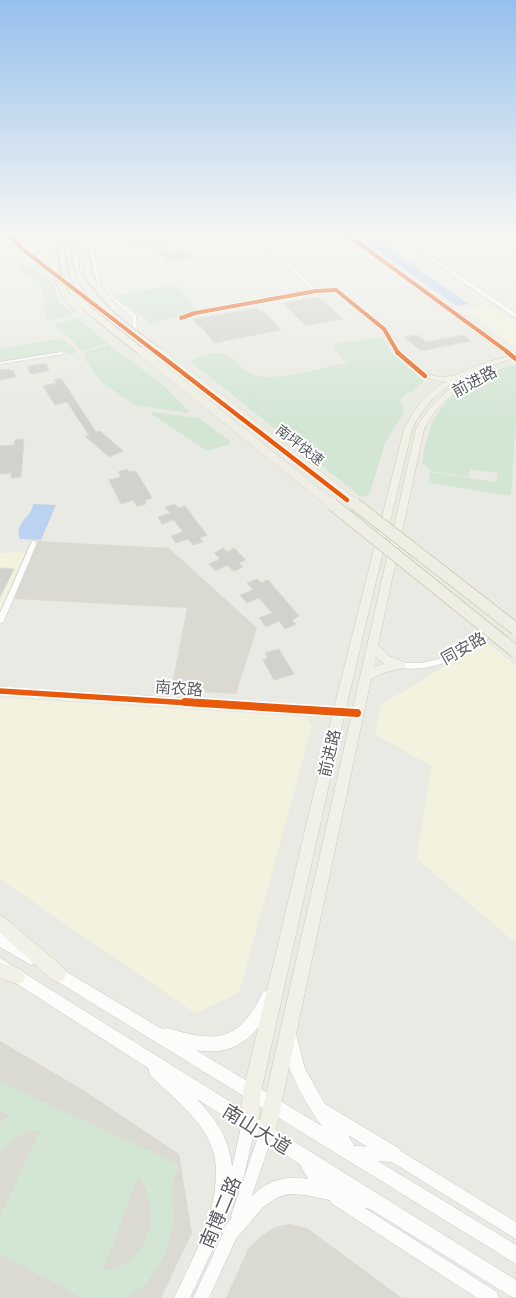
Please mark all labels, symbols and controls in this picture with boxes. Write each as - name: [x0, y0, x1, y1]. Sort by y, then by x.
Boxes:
- street label: 前进路: [449, 362, 500, 401]
- street label: 南坪快速: [272, 421, 327, 469]
- street label: 同安路: [438, 628, 489, 668]
- street label: 南农路: [154, 677, 204, 700]
- street label: 前进路: [315, 728, 344, 779]
- street label: 南山大道: [218, 1100, 295, 1159]
- street label: 南博二路: [195, 1173, 246, 1252]

